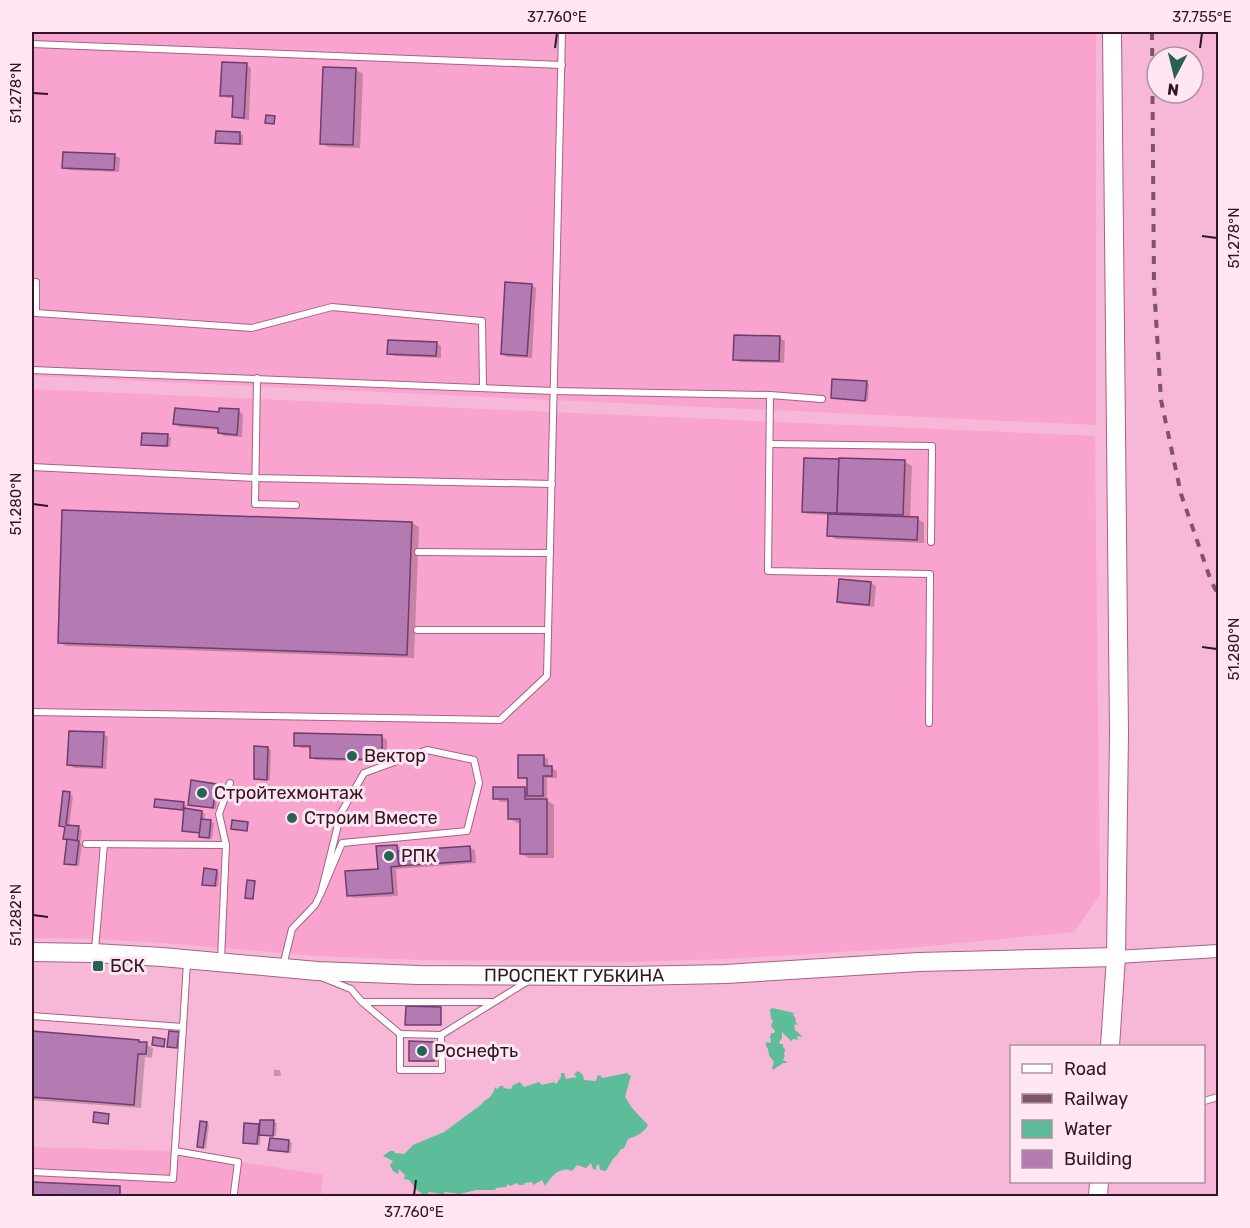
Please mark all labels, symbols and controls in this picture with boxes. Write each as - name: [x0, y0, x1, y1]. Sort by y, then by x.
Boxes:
- text: 37.760°E: [527, 8, 587, 26]
- text: 37.755°E: [1172, 8, 1232, 26]
- north arrow: [1145, 45, 1205, 105]
- text: 51.278°N: [7, 62, 25, 124]
- text: N: [1166, 79, 1180, 100]
- text: 51.278°N: [1225, 207, 1243, 269]
- text: 51.280°N: [7, 473, 25, 536]
- text: 51.280°N: [1225, 618, 1243, 681]
- place label: Вектор: [364, 745, 426, 767]
- marker: Вектор: [345, 749, 359, 763]
- place label: Стройтехмонтаж: [214, 782, 363, 804]
- marker: Стройтехмонтаж: [195, 786, 209, 800]
- place label: Строим Вместе: [304, 807, 438, 829]
- marker: Строим Вместе: [285, 811, 299, 825]
- place label: РПК: [401, 845, 437, 867]
- marker: РПК: [382, 849, 396, 863]
- text: 51.282°N: [7, 884, 25, 946]
- place label: БСК: [110, 955, 145, 977]
- marker: БСК: [91, 959, 105, 973]
- street label: ПРОСПЕКТ ГУБКИНА: [484, 964, 664, 987]
- place label: Роснефть: [434, 1040, 518, 1062]
- marker: Роснефть: [415, 1044, 429, 1058]
- legend: [1010, 1045, 1205, 1183]
- text: Road: [1064, 1058, 1107, 1080]
- text: Railway: [1064, 1088, 1128, 1110]
- text: Water: [1064, 1118, 1112, 1140]
- text: Building: [1064, 1148, 1132, 1170]
- text: 37.760°E: [384, 1203, 444, 1221]

